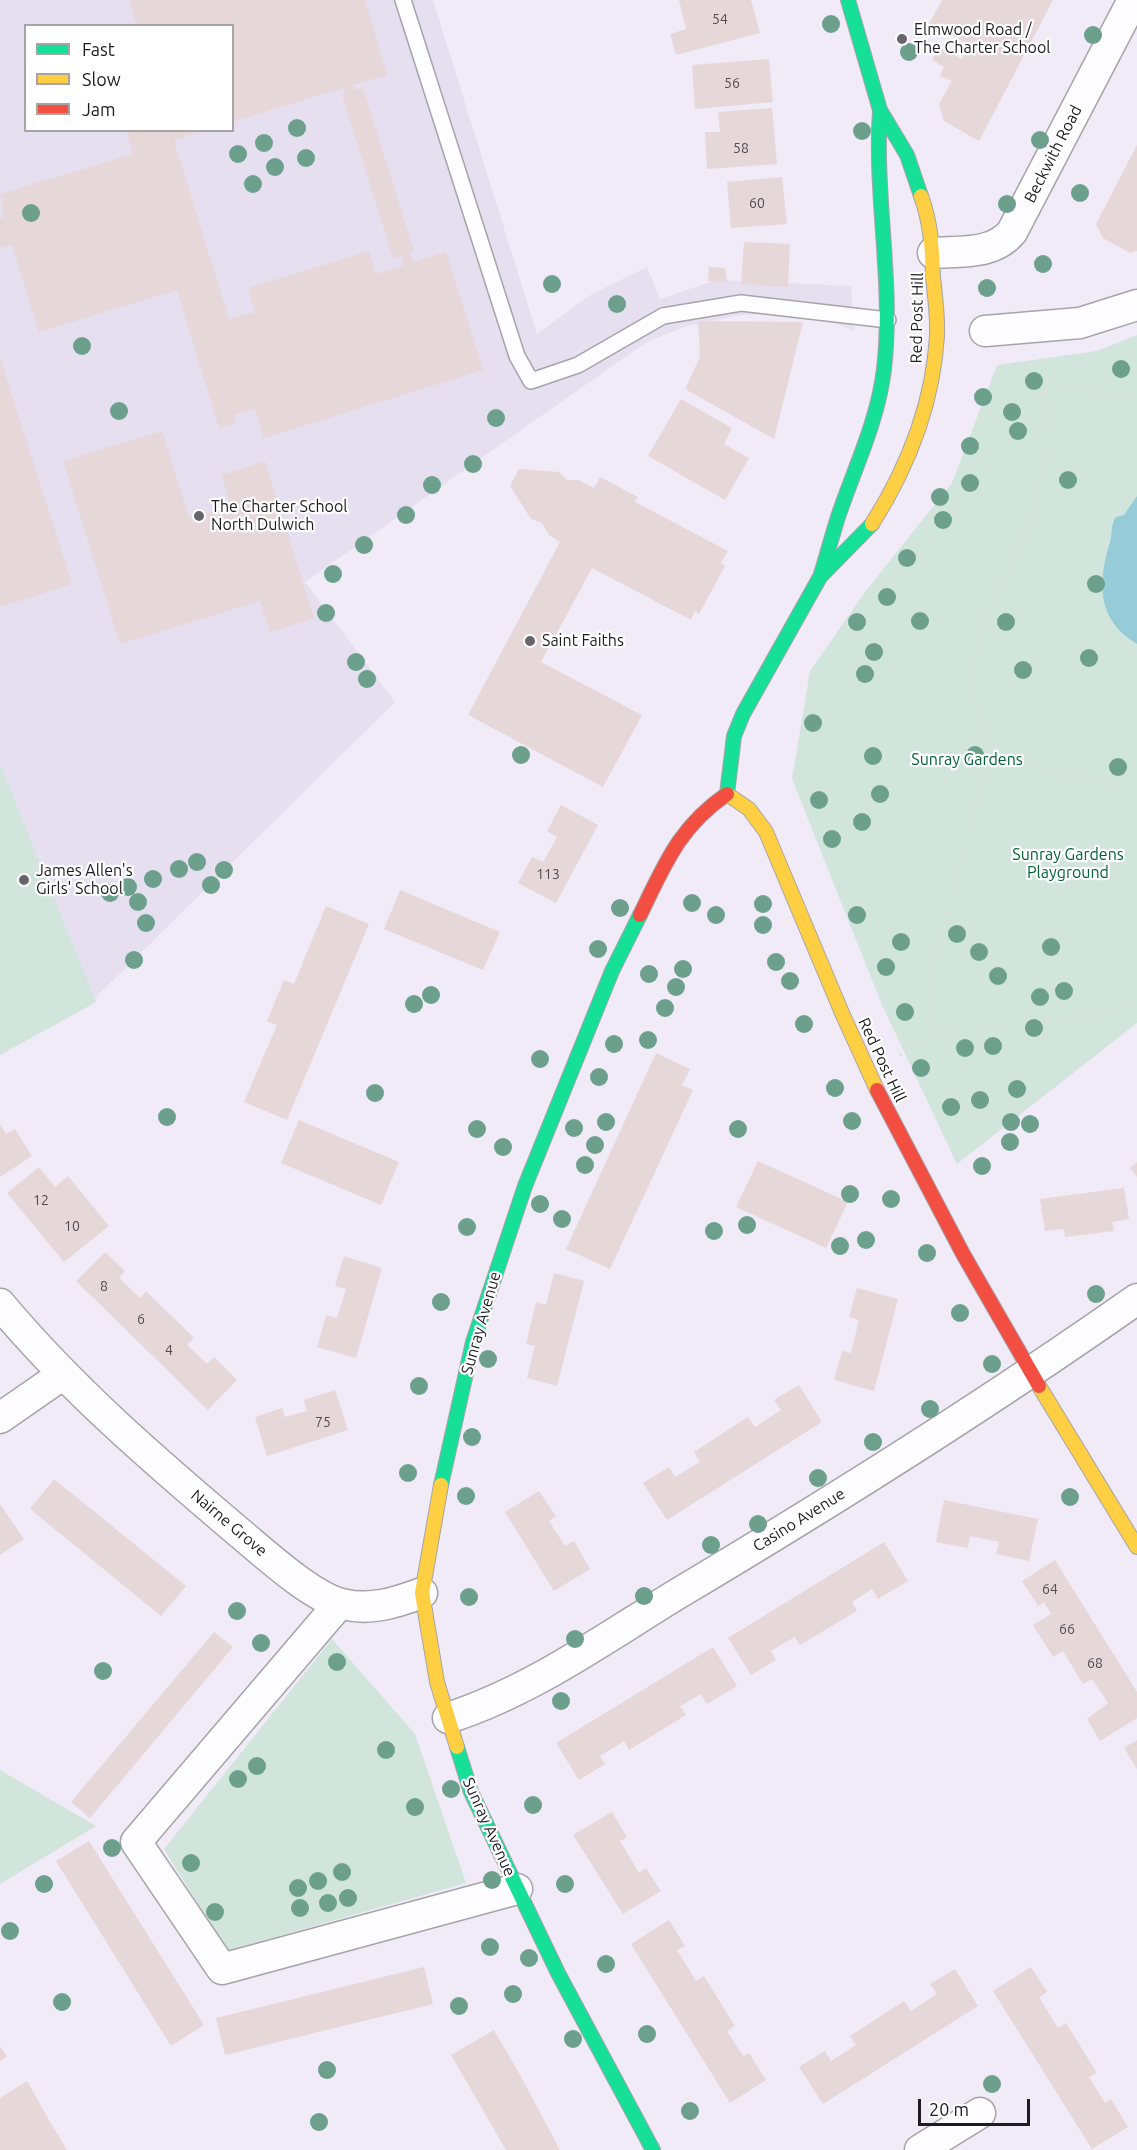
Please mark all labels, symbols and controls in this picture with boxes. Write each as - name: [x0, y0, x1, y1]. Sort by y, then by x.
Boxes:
- house number: 54: [712, 11, 728, 27]
- place label: Elmwood Road / The Charter School: [914, 20, 1050, 58]
- legend: [24, 24, 234, 132]
- marker: Elmwood Road / The Charter School: [895, 32, 909, 46]
- text: Fast: [82, 39, 115, 59]
- text: Slow: [82, 69, 121, 89]
- house number: 56: [724, 75, 740, 91]
- text: Jam: [82, 99, 116, 119]
- street label: Beckwith Road: [1020, 102, 1086, 206]
- house number: 58: [733, 140, 749, 156]
- house number: 60: [749, 195, 765, 211]
- street label: Red Post Hill: [907, 272, 927, 364]
- place label: The Charter School North Dulwich: [211, 497, 347, 535]
- marker: The Charter School North Dulwich: [192, 509, 206, 523]
- place label: Saint Faiths: [542, 631, 624, 651]
- marker: Saint Faiths: [523, 634, 537, 648]
- park label: Sunray Gardens: [911, 750, 1023, 770]
- park label: Sunray Gardens Playground: [1012, 845, 1124, 883]
- place label: James Allen's Girls' School: [36, 861, 133, 899]
- house number: 113: [536, 866, 560, 882]
- marker: James Allen's Girls' School: [17, 873, 31, 887]
- street label: Red Post Hill: [854, 1015, 910, 1105]
- house number: 12: [33, 1192, 49, 1208]
- house number: 10: [64, 1218, 80, 1234]
- street label: Sunray Avenue: [457, 1269, 505, 1377]
- house number: 8: [100, 1278, 108, 1294]
- house number: 6: [137, 1311, 145, 1327]
- house number: 4: [165, 1342, 173, 1358]
- house number: 75: [315, 1414, 331, 1430]
- street label: Casino Avenue: [749, 1484, 849, 1556]
- street label: Nairne Grove: [187, 1485, 271, 1561]
- house number: 64: [1042, 1581, 1058, 1597]
- house number: 66: [1059, 1621, 1075, 1637]
- house number: 68: [1087, 1655, 1103, 1671]
- street label: Sunray Avenue: [459, 1775, 519, 1879]
- scale bar: [921, 2087, 1034, 2125]
- text: 20 m: [929, 2099, 969, 2119]

